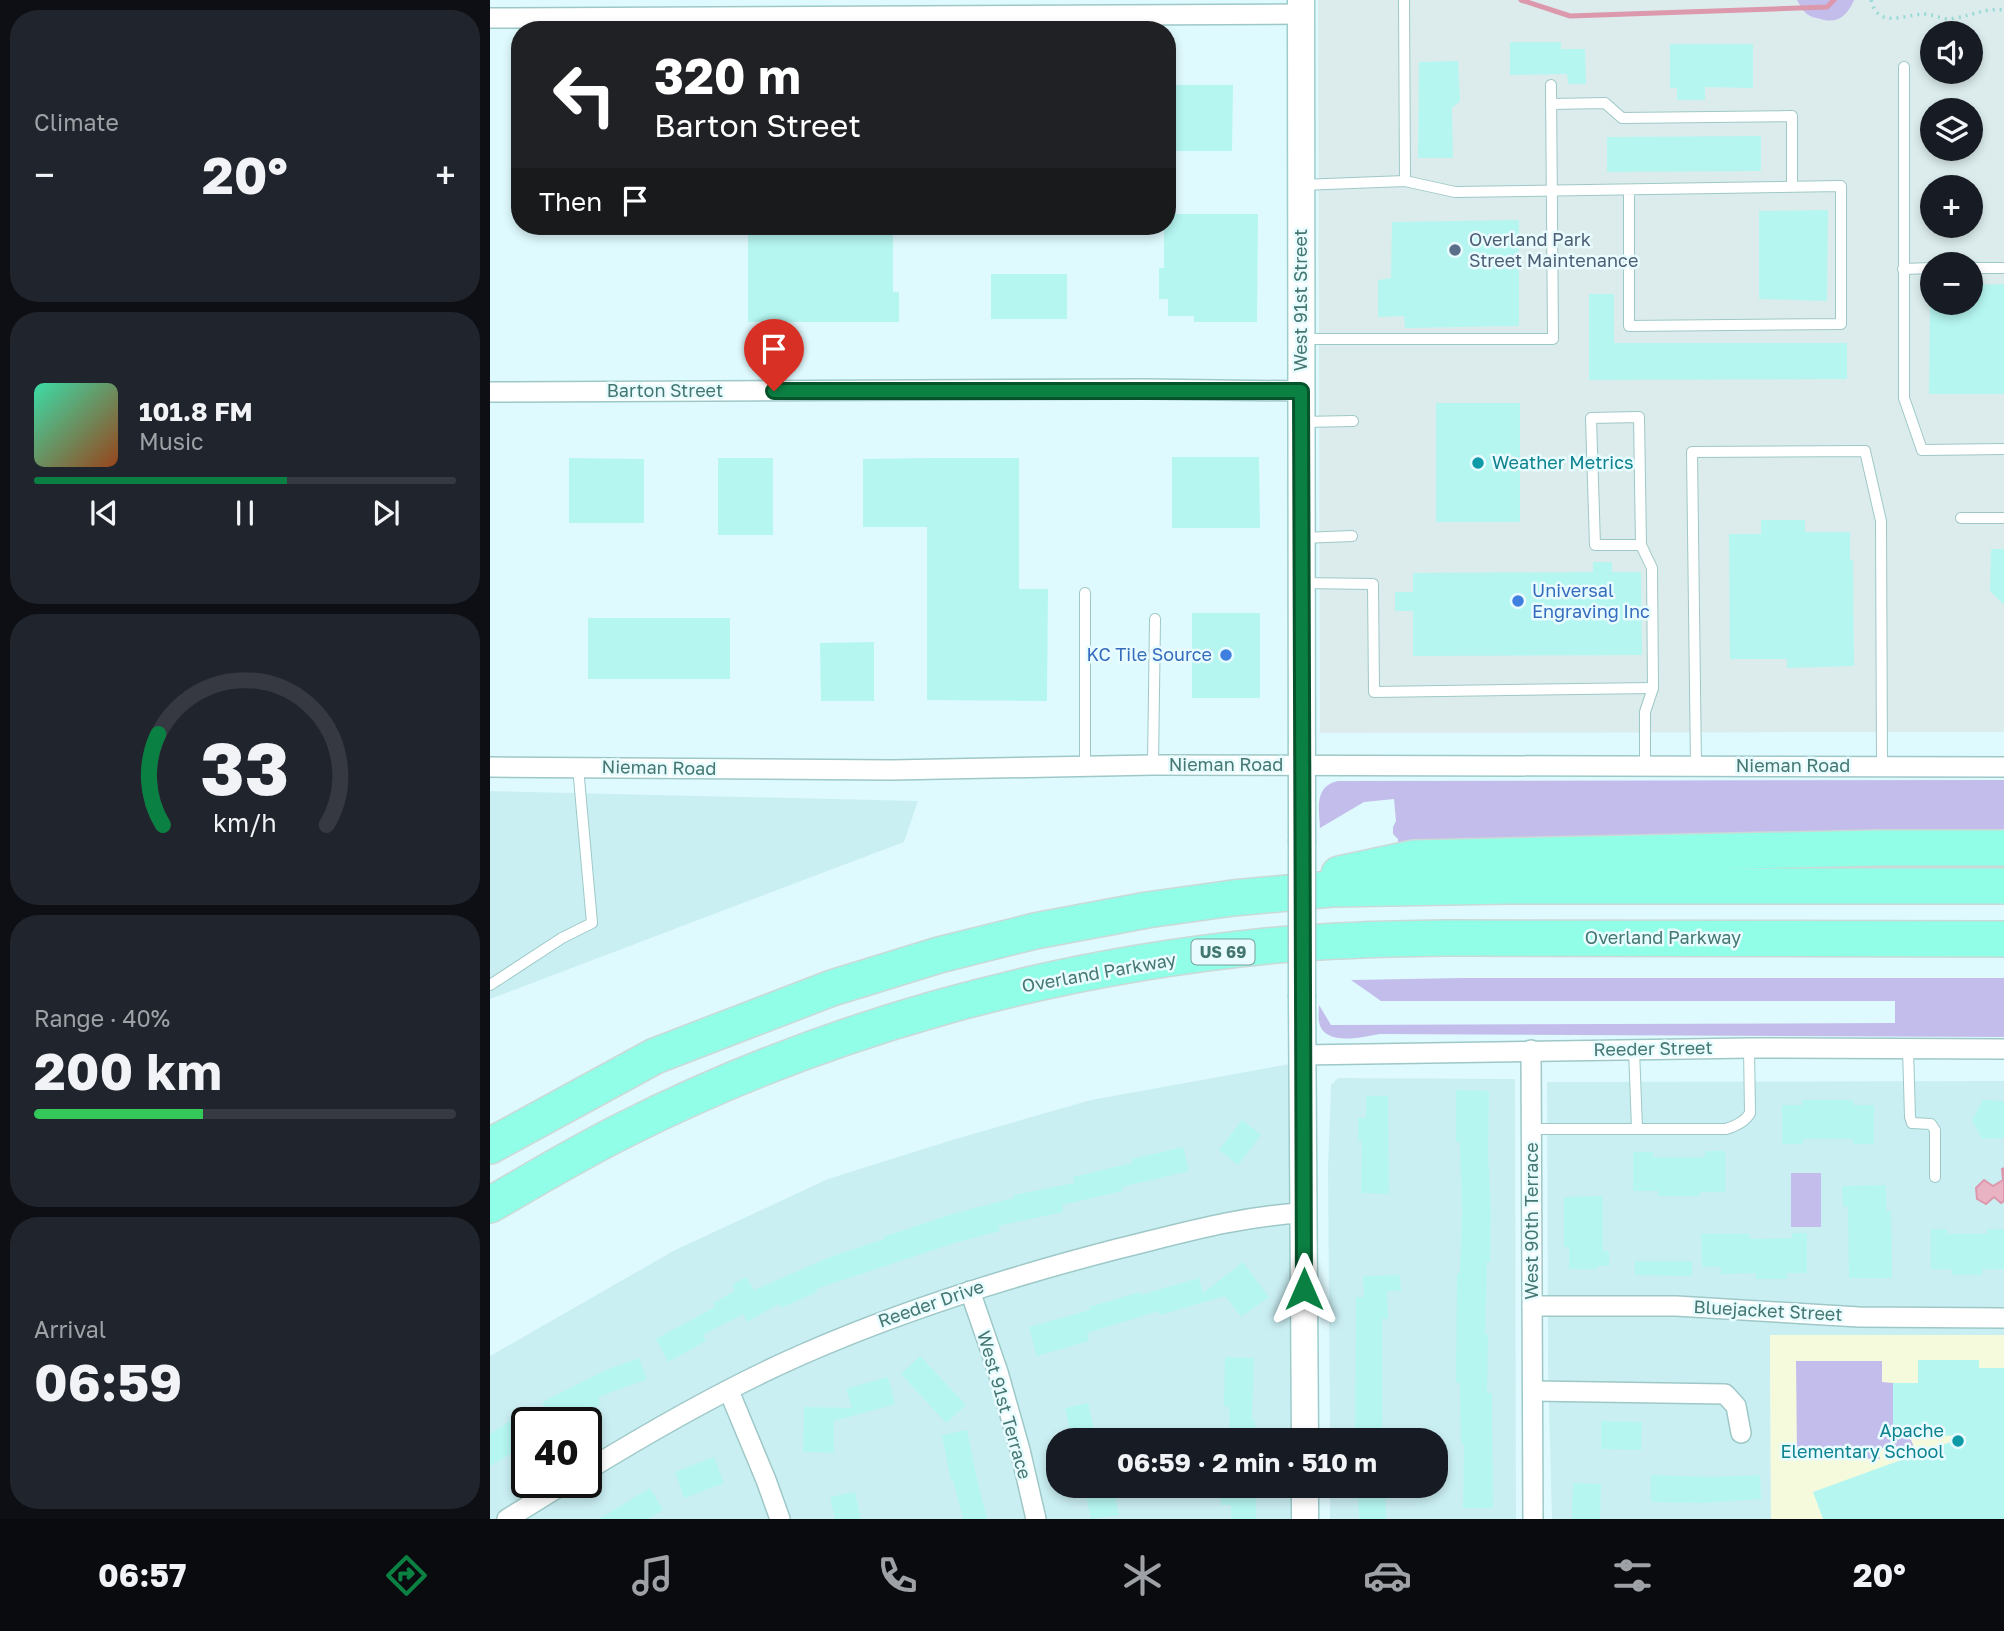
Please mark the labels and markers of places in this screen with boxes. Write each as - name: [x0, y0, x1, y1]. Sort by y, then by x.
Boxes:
- place label: Overland Park Street Maintenance: [1469, 228, 1638, 271]
- marker: Overland Park Street Maintenance: [1447, 242, 1463, 258]
- pin: [744, 319, 804, 391]
- place label: Weather Metrics: [1492, 451, 1634, 473]
- marker: Weather Metrics: [1470, 455, 1486, 471]
- place label: Universal Engraving Inc: [1532, 579, 1650, 622]
- marker: Universal Engraving Inc: [1510, 593, 1526, 609]
- place label: KC Tile Source: [1086, 643, 1212, 665]
- marker: KC Tile Source: [1218, 647, 1234, 663]
- place label: Apache Elementary School: [1780, 1419, 1944, 1462]
- marker: Apache Elementary School: [1950, 1433, 1966, 1449]

